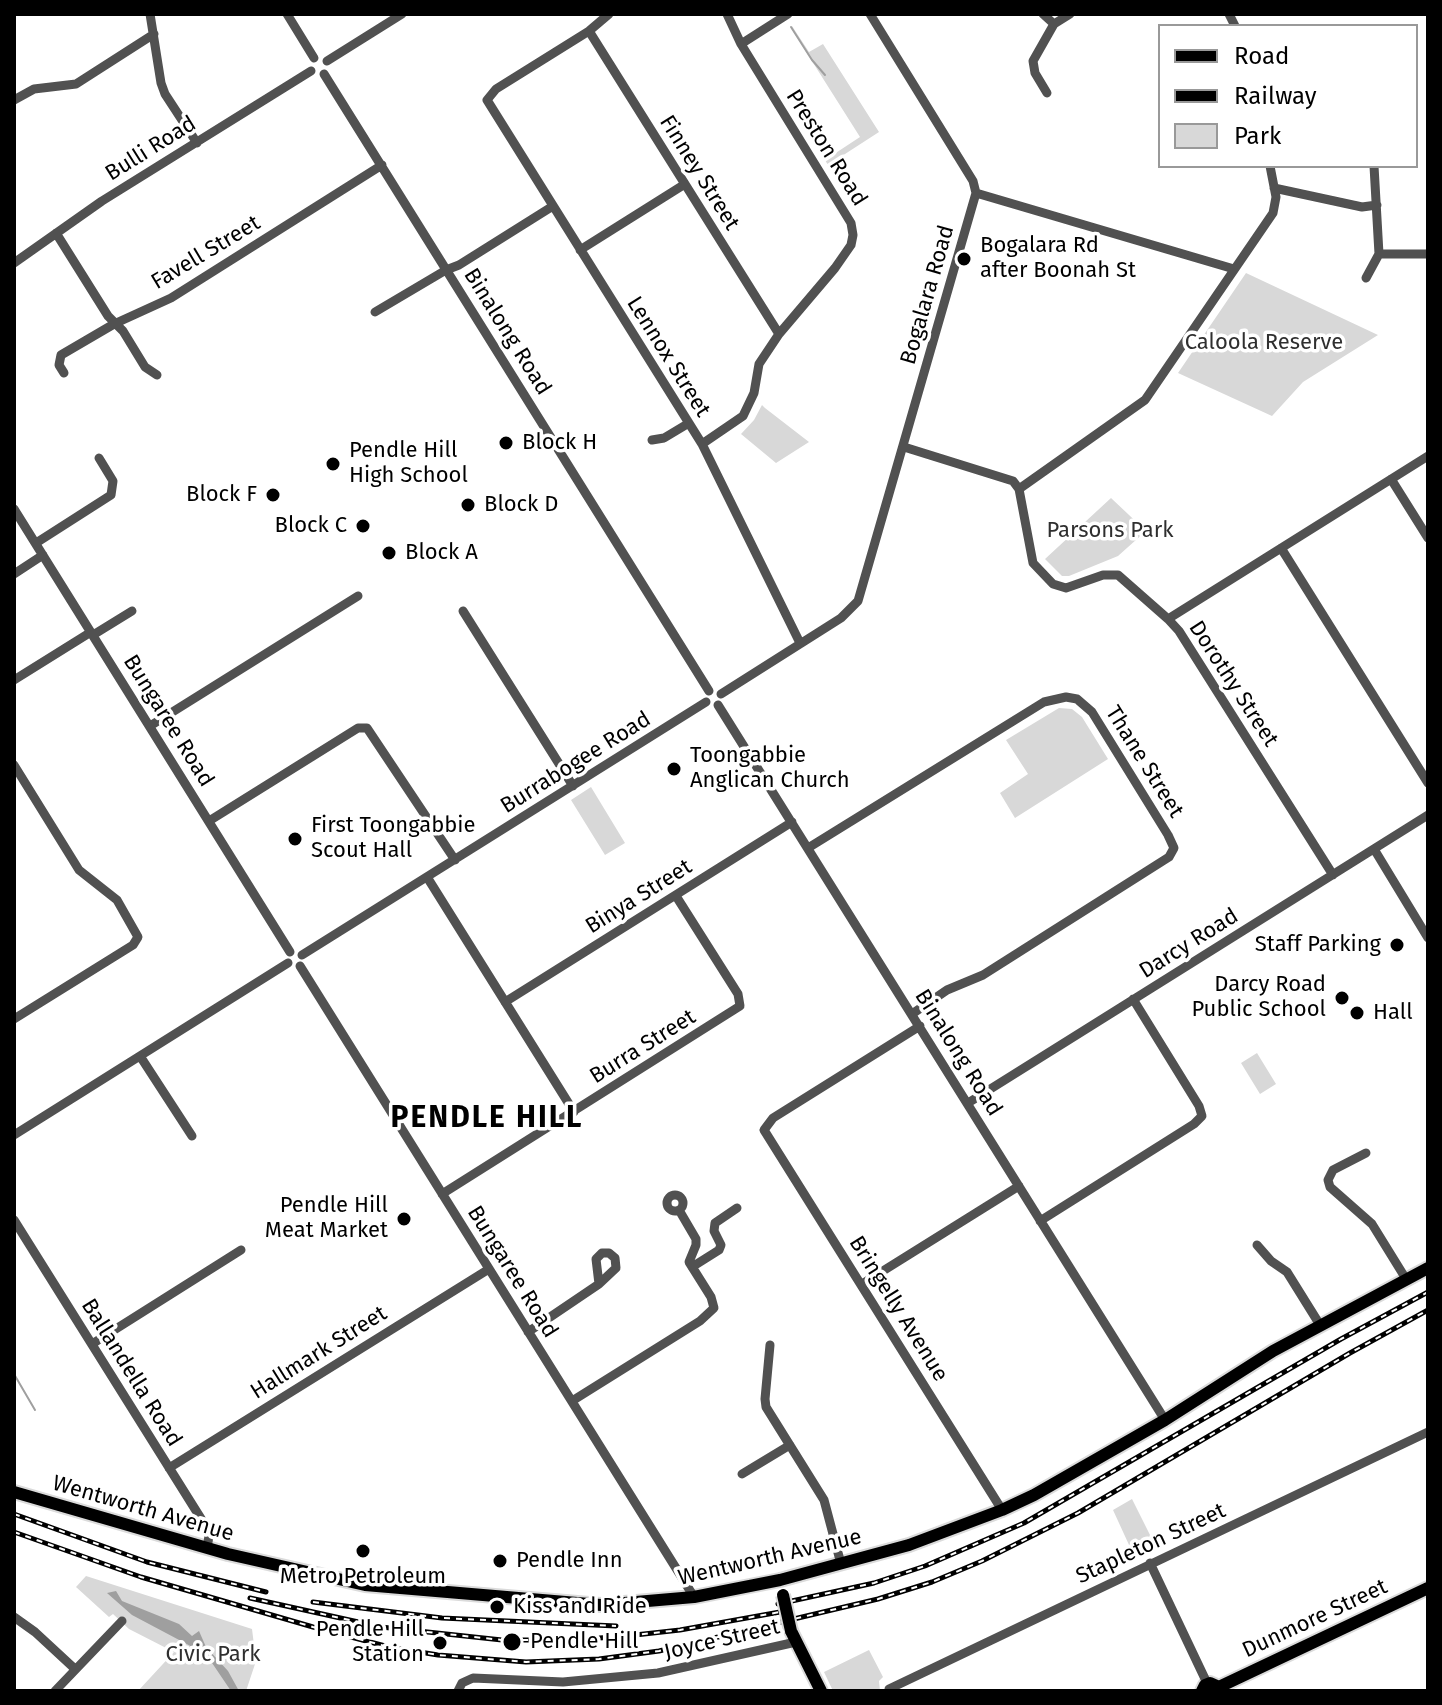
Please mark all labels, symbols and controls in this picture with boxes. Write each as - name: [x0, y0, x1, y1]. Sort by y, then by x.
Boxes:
- legend: [1158, 24, 1418, 168]
- text: Road: [1234, 42, 1289, 70]
- text: Railway: [1234, 82, 1317, 110]
- street label: Preston Road: [780, 85, 872, 211]
- street label: Bulli Road: [101, 111, 201, 187]
- street label: Finney Street: [653, 111, 745, 235]
- text: Park: [1234, 122, 1281, 150]
- street label: Favell Street: [147, 210, 265, 296]
- street label: Bogalara Road: [896, 222, 960, 368]
- place label: Bogalara Rd after Boonah St: [980, 233, 1136, 284]
- marker: Bogalara Rd after Boonah St: [955, 250, 973, 268]
- street label: Binalong Road: [458, 264, 556, 400]
- street label: Lennox Street: [621, 292, 715, 422]
- park label: Caloola Reserve: [1185, 330, 1343, 356]
- place label: Block H: [522, 430, 597, 456]
- marker: Block H: [497, 434, 515, 452]
- place label: Pendle Hill High School: [349, 438, 468, 490]
- marker: Pendle Hill High School: [324, 455, 342, 473]
- place label: Block F: [186, 482, 257, 508]
- marker: Block F: [264, 486, 282, 504]
- place label: Block D: [484, 492, 558, 518]
- marker: Block D: [459, 496, 477, 514]
- place label: Block C: [275, 513, 347, 539]
- marker: Block C: [354, 517, 372, 535]
- park label: Parsons Park: [1046, 518, 1174, 544]
- place label: Block A: [405, 540, 478, 566]
- marker: Block A: [380, 544, 398, 562]
- street label: Dorothy Street: [1183, 616, 1283, 752]
- street label: Bungaree Road: [117, 650, 219, 792]
- street label: Thane Street: [1099, 701, 1189, 823]
- street label: Burrabogee Road: [496, 706, 656, 820]
- place label: Toongabbie Anglican Church: [690, 743, 850, 794]
- marker: Toongabbie Anglican Church: [665, 760, 683, 778]
- place label: First Toongabbie Scout Hall: [311, 813, 476, 864]
- marker: First Toongabbie Scout Hall: [286, 830, 304, 848]
- street label: Binya Street: [581, 854, 697, 940]
- street label: Darcy Road: [1135, 903, 1243, 985]
- place label: Staff Parking: [1255, 932, 1381, 958]
- marker: Staff Parking: [1388, 936, 1406, 954]
- place label: Darcy Road Public School: [1191, 972, 1326, 1024]
- street label: Binalong Road: [909, 985, 1007, 1121]
- marker: Darcy Road Public School: [1333, 989, 1351, 1007]
- place label: Hall: [1373, 1000, 1413, 1026]
- street label: Burra Street: [585, 1004, 701, 1090]
- marker: Hall: [1348, 1004, 1366, 1022]
- district label: PENDLE HILL: [390, 1101, 584, 1137]
- place label: Pendle Hill Meat Market: [265, 1193, 388, 1244]
- street label: Bungaree Road: [461, 1201, 563, 1343]
- marker: Pendle Hill Meat Market: [395, 1210, 413, 1228]
- street label: Bringelly Avenue: [843, 1231, 953, 1387]
- street label: Ballandella Road: [75, 1294, 187, 1452]
- street label: Hallmark Street: [246, 1301, 392, 1405]
- street label: Wentworth Avenue: [49, 1470, 237, 1548]
- street label: Stapleton Street: [1072, 1498, 1230, 1590]
- street label: Wentworth Avenue: [676, 1524, 864, 1592]
- marker: Metro Petroleum: [354, 1542, 372, 1560]
- place label: Pendle Inn: [516, 1548, 623, 1574]
- marker: Pendle Inn: [491, 1552, 509, 1570]
- place label: Metro Petroleum: [280, 1564, 446, 1590]
- street label: Dunmore Street: [1238, 1574, 1392, 1664]
- place label: Kiss and Ride: [513, 1594, 647, 1620]
- marker: Kiss and Ride: [488, 1598, 506, 1616]
- street label: Joyce Street: [662, 1614, 782, 1666]
- place label: Pendle Hill Station: [316, 1617, 424, 1668]
- place label: Pendle Hill: [530, 1629, 638, 1655]
- marker: Pendle Hill: [501, 1631, 523, 1653]
- marker: Pendle Hill Station: [431, 1634, 449, 1652]
- park label: Civic Park: [165, 1642, 261, 1668]

